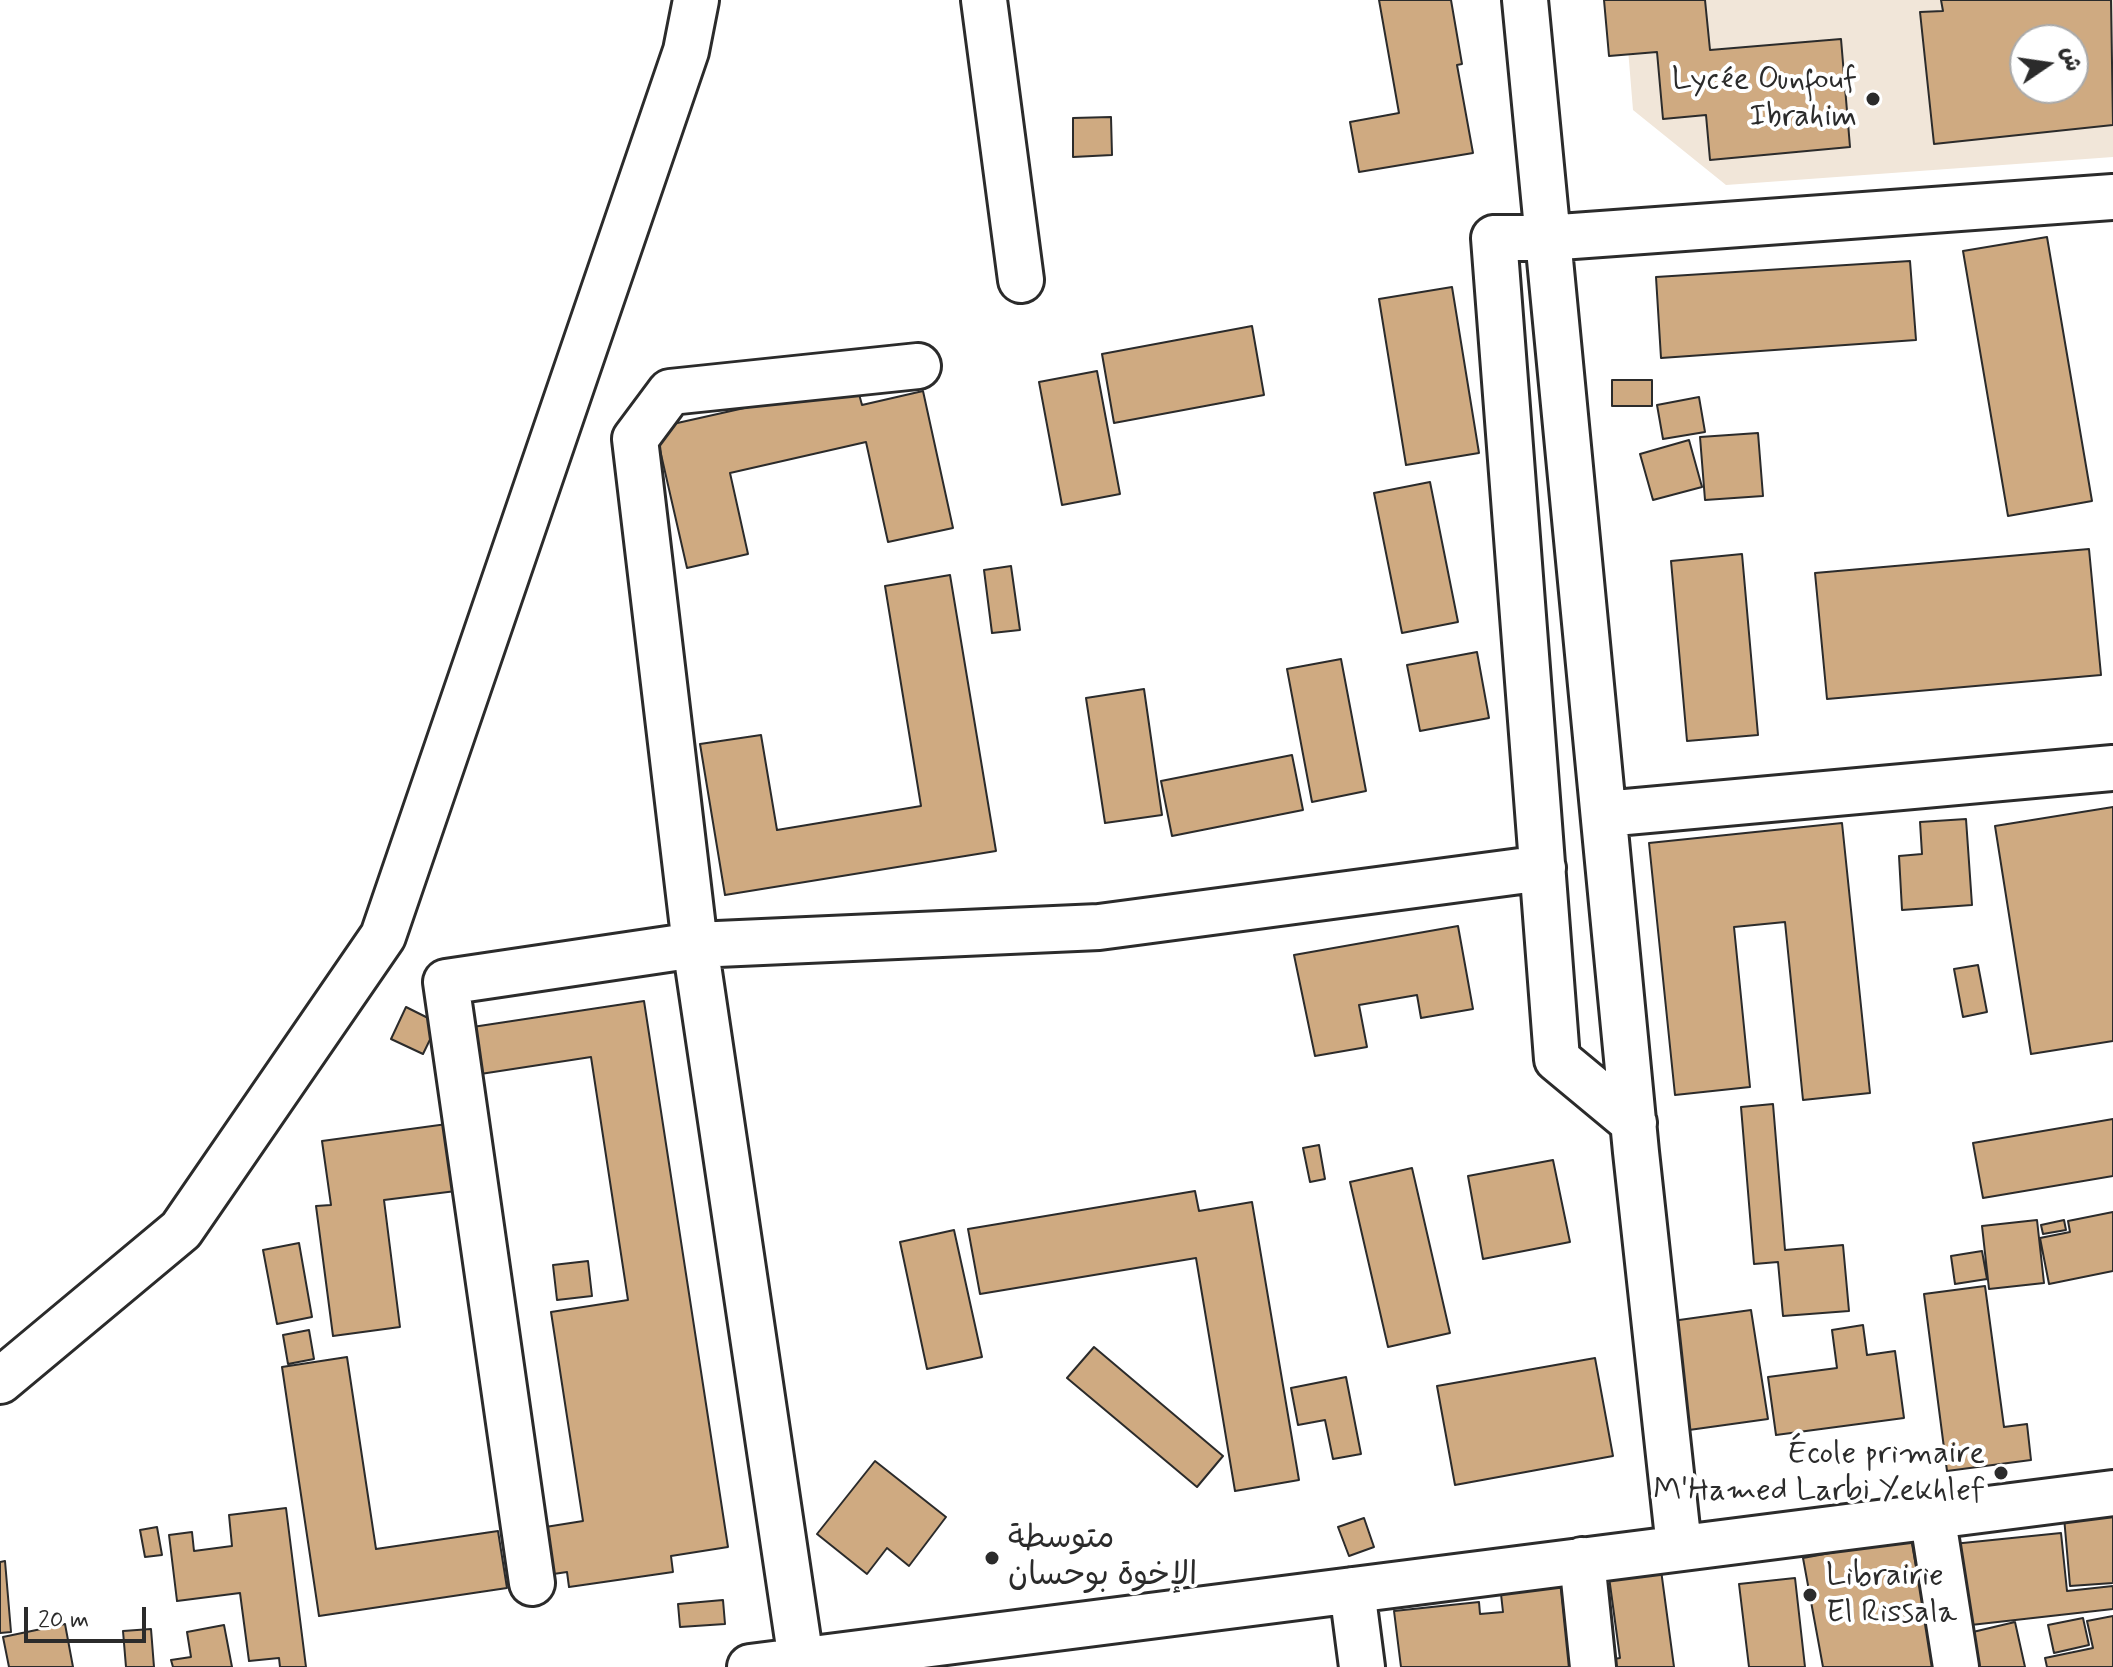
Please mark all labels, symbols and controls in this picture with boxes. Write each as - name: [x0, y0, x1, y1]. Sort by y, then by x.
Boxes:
- north arrow: [2009, 24, 2089, 104]
- text: ش: [2054, 44, 2087, 74]
- place label: Lycée Ounfouf Ibrahim: [1672, 62, 1857, 137]
- marker: Lycée Ounfouf Ibrahim: [1864, 90, 1882, 108]
- place label: École primaire M'Hamed Larbi Yekhlef: [1653, 1436, 1985, 1511]
- marker: École primaire M'Hamed Larbi Yekhlef: [1992, 1464, 2010, 1482]
- place label: متوسطة الإخوة بوحسان: [1008, 1521, 1197, 1596]
- marker: متوسطة الإخوة بوحسان: [983, 1549, 1001, 1567]
- place label: Librairie El Rissala: [1826, 1558, 1957, 1633]
- marker: Librairie El Rissala: [1801, 1586, 1819, 1604]
- scale bar: [28, 1591, 150, 1641]
- text: 20 m: [38, 1605, 89, 1636]

